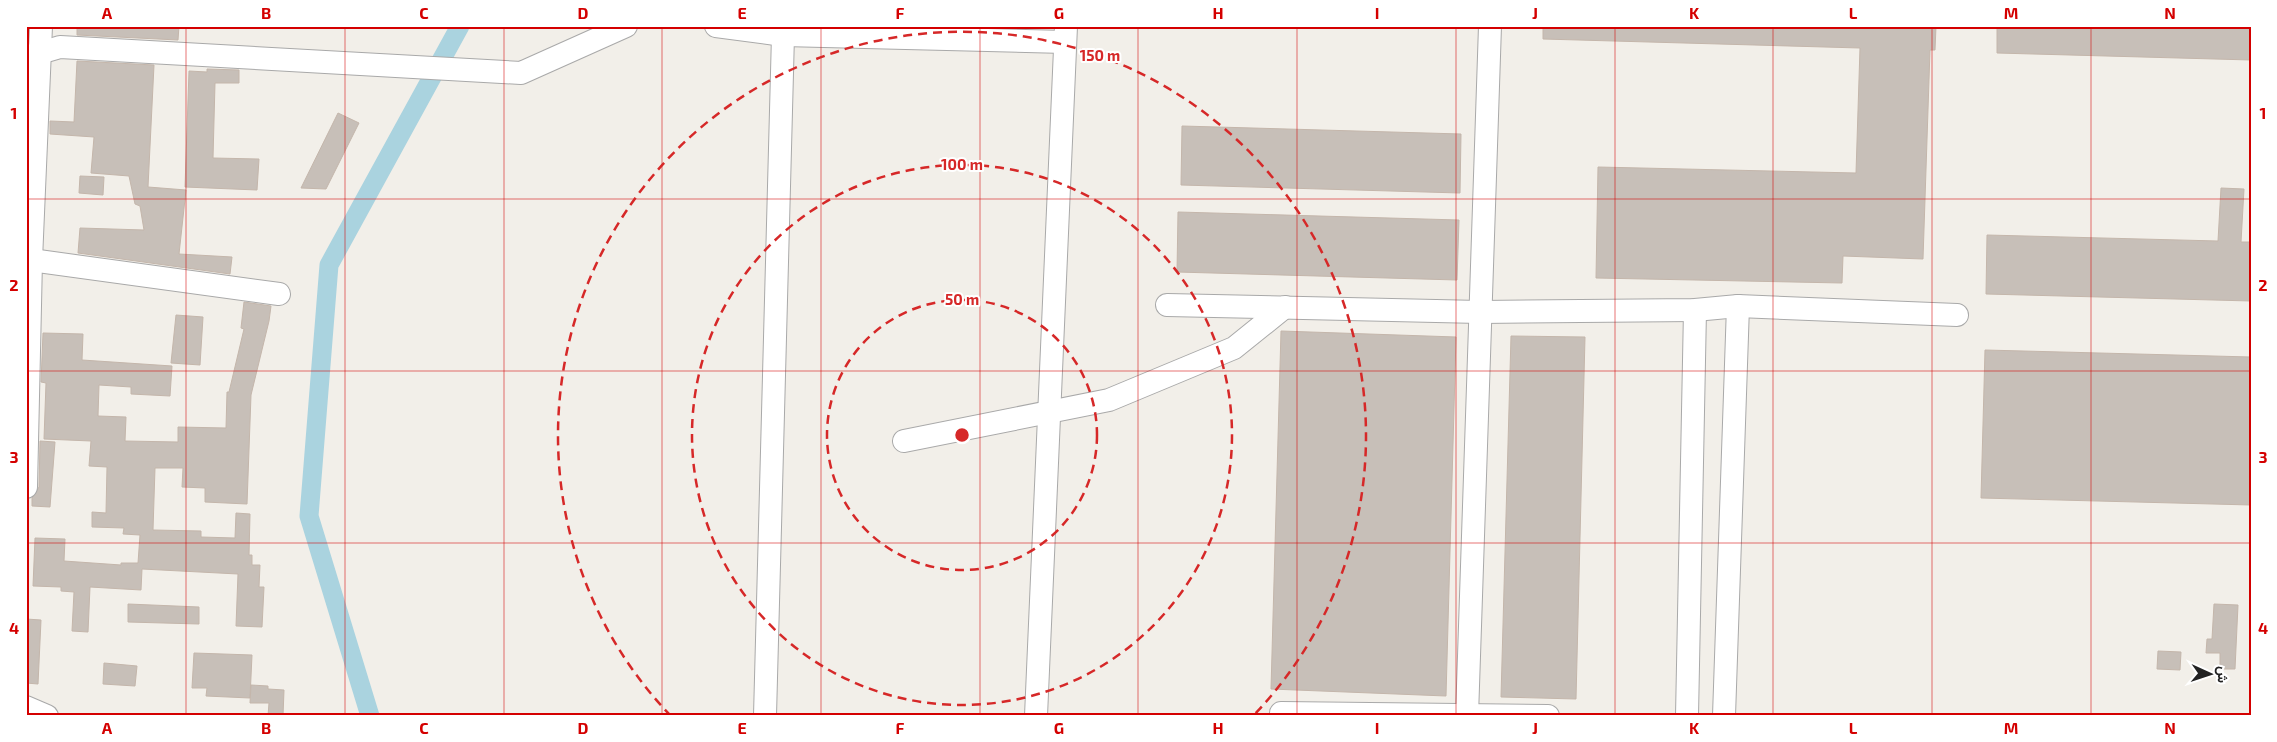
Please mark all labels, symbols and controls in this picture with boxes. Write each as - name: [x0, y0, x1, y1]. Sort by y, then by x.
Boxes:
- text: A: [102, 3, 113, 22]
- text: B: [261, 3, 271, 22]
- text: C: [419, 3, 429, 22]
- text: D: [578, 3, 589, 22]
- text: E: [737, 3, 747, 22]
- text: F: [896, 3, 905, 22]
- text: G: [1054, 3, 1064, 22]
- text: H: [1212, 3, 1224, 22]
- text: I: [1375, 3, 1379, 22]
- text: J: [1532, 3, 1538, 22]
- text: K: [1689, 3, 1700, 22]
- text: L: [1849, 3, 1858, 22]
- text: M: [2004, 3, 2018, 22]
- text: N: [2164, 3, 2176, 22]
- text: 150 m: [1080, 46, 1120, 64]
- text: 1: [11, 103, 17, 122]
- text: 1: [2260, 103, 2266, 122]
- text: 100 m: [941, 155, 983, 173]
- text: 2: [9, 275, 19, 294]
- text: 2: [2258, 275, 2268, 294]
- text: 50 m: [945, 290, 979, 308]
- centre of rings: [953, 426, 971, 444]
- text: 3: [9, 447, 19, 466]
- text: 3: [2258, 447, 2268, 466]
- text: 4: [9, 618, 19, 637]
- text: 4: [2258, 618, 2268, 637]
- north arrow: [2184, 650, 2234, 700]
- text: ش: [2214, 666, 2232, 684]
- text: A: [102, 718, 113, 737]
- text: B: [261, 718, 271, 737]
- text: C: [419, 718, 429, 737]
- text: D: [578, 718, 589, 737]
- text: E: [737, 718, 747, 737]
- text: F: [896, 718, 905, 737]
- text: G: [1054, 718, 1064, 737]
- text: H: [1212, 718, 1224, 737]
- text: I: [1375, 718, 1379, 737]
- text: J: [1532, 718, 1538, 737]
- text: K: [1689, 718, 1700, 737]
- text: L: [1849, 718, 1858, 737]
- text: M: [2004, 718, 2018, 737]
- text: N: [2164, 718, 2176, 737]

